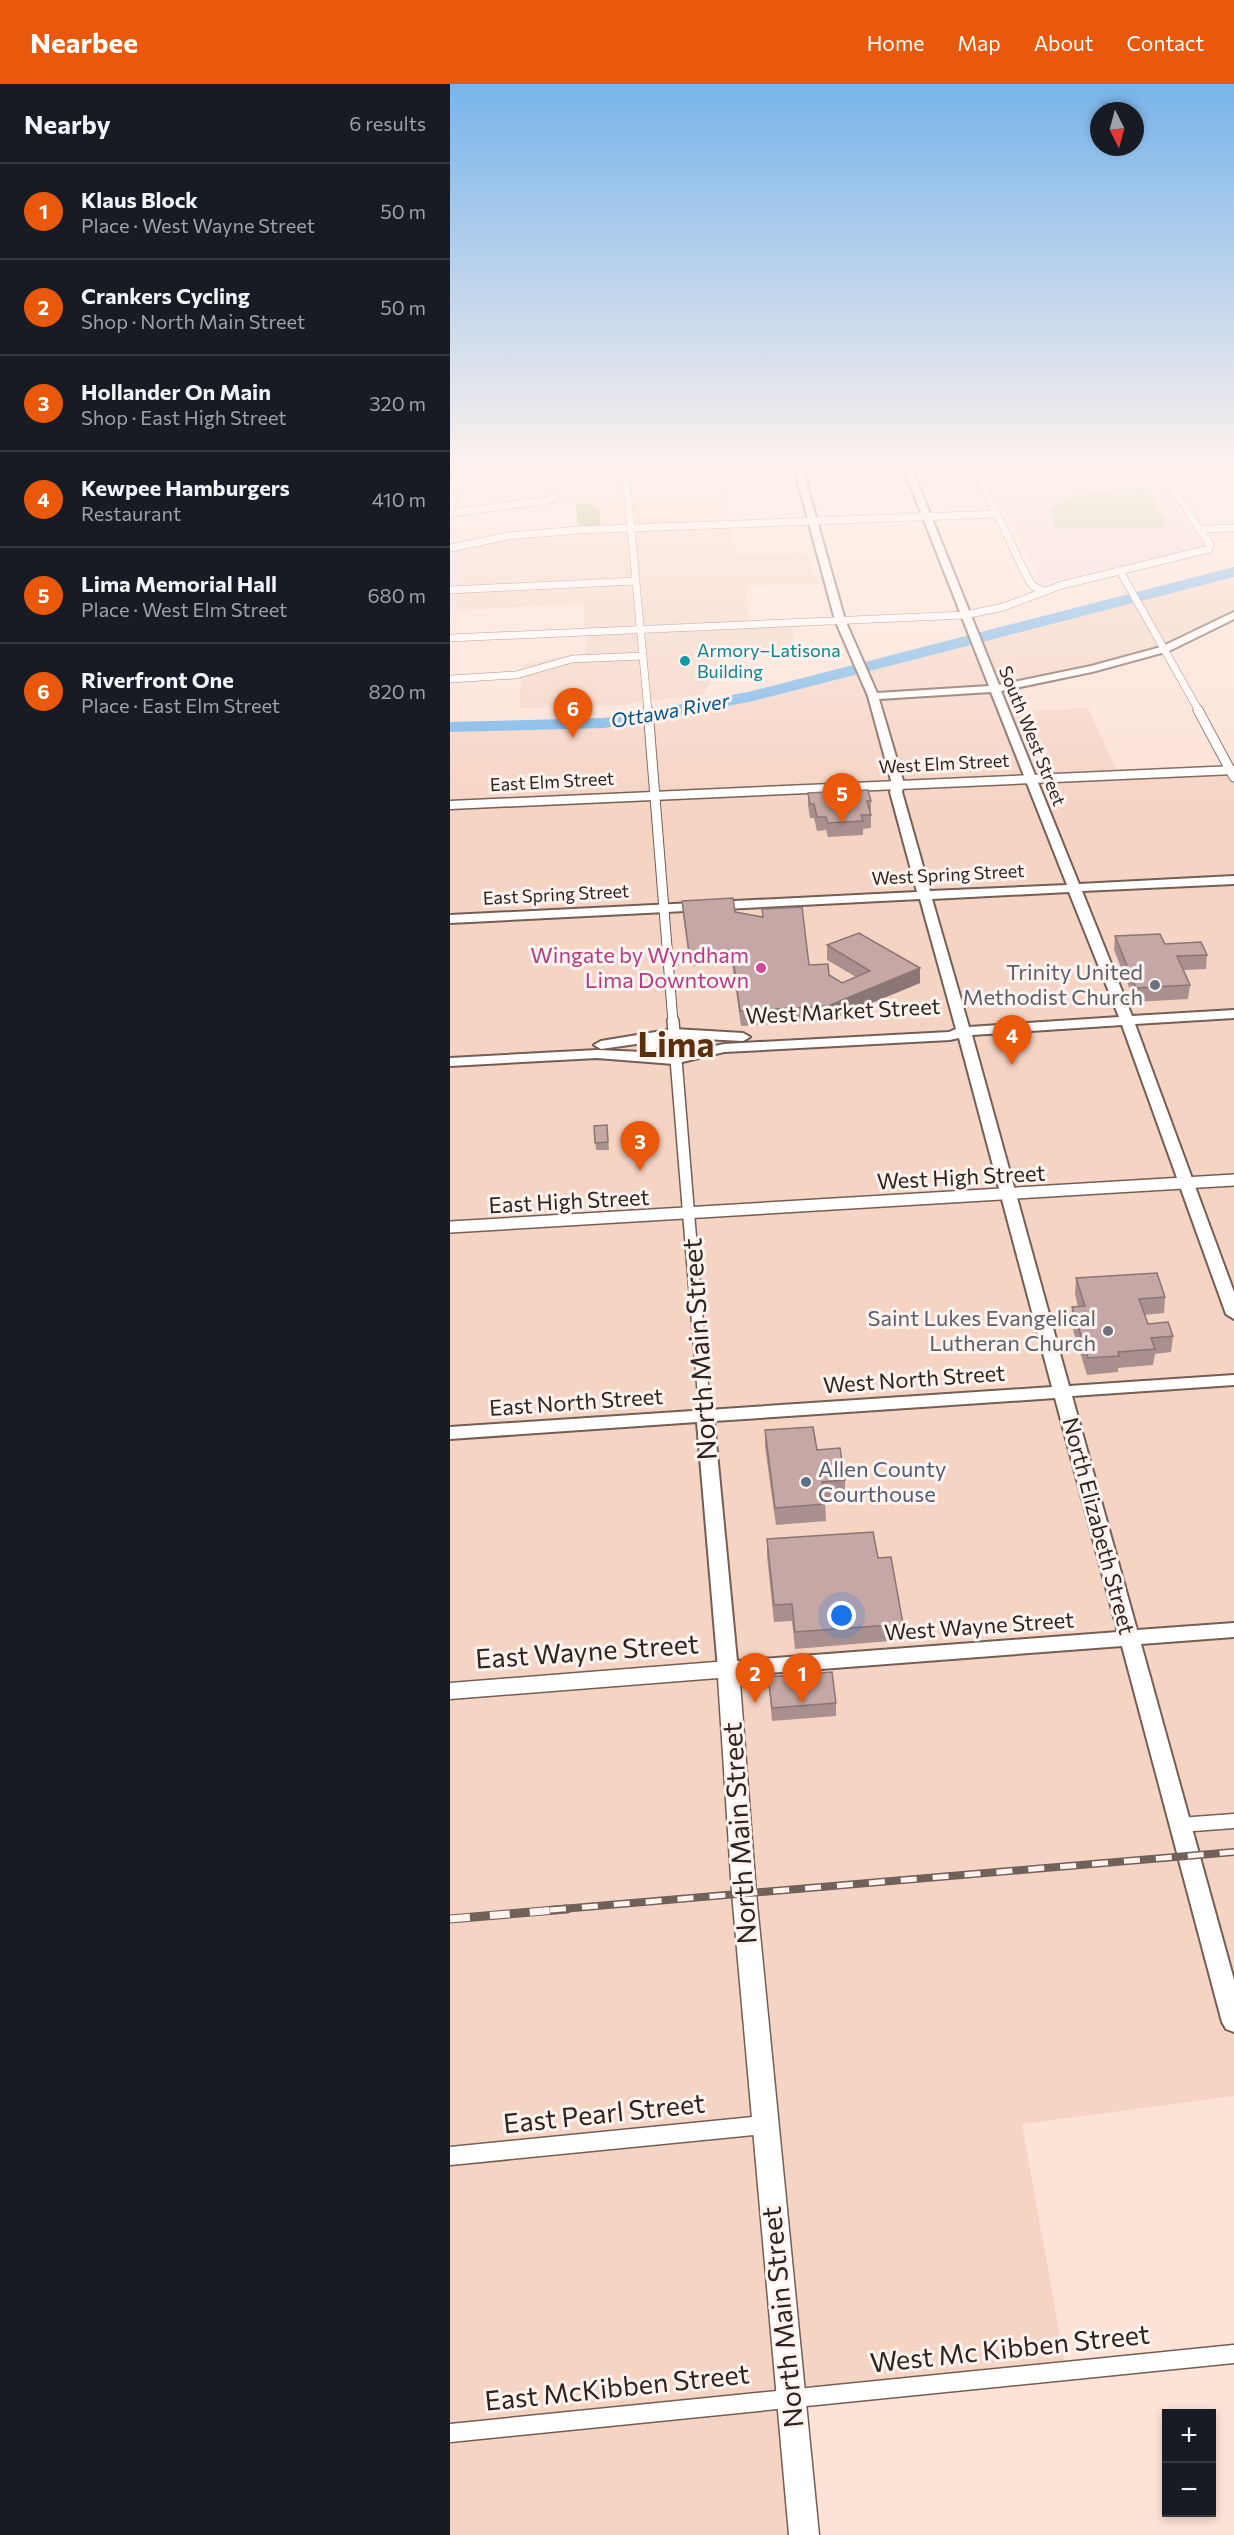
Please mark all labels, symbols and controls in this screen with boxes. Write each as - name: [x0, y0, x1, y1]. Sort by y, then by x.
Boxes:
- text: Nearbee: [30, 25, 138, 59]
- text: Home: [867, 30, 924, 55]
- text: Map: [957, 30, 1001, 55]
- text: About: [1034, 30, 1093, 55]
- text: Contact: [1126, 30, 1204, 55]
- north arrow: [1090, 102, 1144, 156]
- text: Nearby: [24, 108, 111, 139]
- text: 6 results: [349, 111, 426, 135]
- text: Klaus Block: [81, 186, 198, 213]
- text: 1: [39, 199, 48, 223]
- text: 50 m: [380, 199, 426, 223]
- text: Place · West Wayne Street: [81, 213, 315, 237]
- text: Crankers Cycling: [81, 282, 250, 309]
- text: 2: [38, 295, 49, 319]
- text: 50 m: [380, 295, 426, 319]
- text: Shop · North Main Street: [81, 309, 305, 333]
- text: Hollander On Main: [81, 378, 271, 405]
- text: 3: [38, 391, 49, 415]
- text: 320 m: [369, 391, 426, 415]
- text: Shop · East High Street: [81, 405, 287, 429]
- text: Kewpee Hamburgers: [81, 474, 290, 501]
- text: 4: [37, 487, 50, 511]
- text: 410 m: [372, 487, 426, 511]
- text: Restaurant: [81, 501, 181, 525]
- text: Lima Memorial Hall: [81, 570, 277, 597]
- text: 5: [38, 583, 49, 607]
- text: 680 m: [367, 583, 426, 607]
- text: Place · West Elm Street: [81, 597, 287, 621]
- place label: Armory–Latisona Building: [697, 639, 841, 682]
- marker: Armory–Latisona Building: [678, 654, 692, 668]
- street label: South West Street: [995, 662, 1071, 809]
- text: Riverfront One: [81, 666, 234, 693]
- text: 6: [37, 679, 50, 703]
- text: 820 m: [369, 679, 426, 703]
- pin: 6: [554, 688, 592, 738]
- water label: Ottawa River: [609, 688, 732, 732]
- text: Place · East Elm Street: [81, 693, 280, 717]
- street label: West Elm Street: [878, 749, 1010, 777]
- street label: East Elm Street: [489, 767, 615, 795]
- pin: 5: [822, 774, 862, 823]
- street label: West Spring Street: [871, 859, 1025, 889]
- street label: East Spring Street: [482, 879, 630, 909]
- place label: Wingate by Wyndham Lima Downtown: [530, 941, 749, 993]
- place label: Trinity United Methodist Church: [962, 958, 1143, 1010]
- marker: Wingate by Wyndham Lima Downtown: [754, 961, 768, 975]
- marker: Trinity United Methodist Church: [1148, 978, 1162, 992]
- street label: West Market Street: [745, 992, 941, 1029]
- pin: 4: [992, 1016, 1032, 1065]
- district label: Lima: [638, 1022, 714, 1064]
- pin: 3: [620, 1122, 660, 1171]
- street label: West High Street: [876, 1159, 1046, 1194]
- street label: East High Street: [488, 1183, 650, 1218]
- street label: North Main Street: [674, 1237, 723, 1461]
- place label: Saint Lukes Evangelical Lutheran Church: [868, 1304, 1096, 1356]
- marker: Saint Lukes Evangelical Lutheran Church: [1101, 1324, 1115, 1338]
- street label: West North Street: [822, 1359, 1006, 1398]
- street label: East North Street: [488, 1382, 664, 1421]
- street label: North Elizabeth Street: [1058, 1414, 1141, 1637]
- place label: Allen County Courthouse: [818, 1455, 946, 1507]
- marker: Allen County Courthouse: [799, 1475, 813, 1489]
- your location: [827, 1601, 856, 1630]
- street label: West Wayne Street: [883, 1605, 1075, 1646]
- street label: East Wayne Street: [474, 1626, 700, 1675]
- pin: 2: [736, 1654, 774, 1703]
- pin: 1: [782, 1654, 822, 1703]
- street label: North Main Street: [714, 1721, 763, 1945]
- street label: East Pearl Street: [501, 2086, 706, 2140]
- street label: North Main Street: [753, 2205, 810, 2430]
- street label: West Mc Kibben Street: [868, 2316, 1151, 2379]
- street label: East McKibben Street: [483, 2356, 751, 2417]
- map controls: [1162, 2409, 1216, 2517]
- button: +: [1162, 2409, 1216, 2463]
- button: −: [1162, 2463, 1216, 2517]

